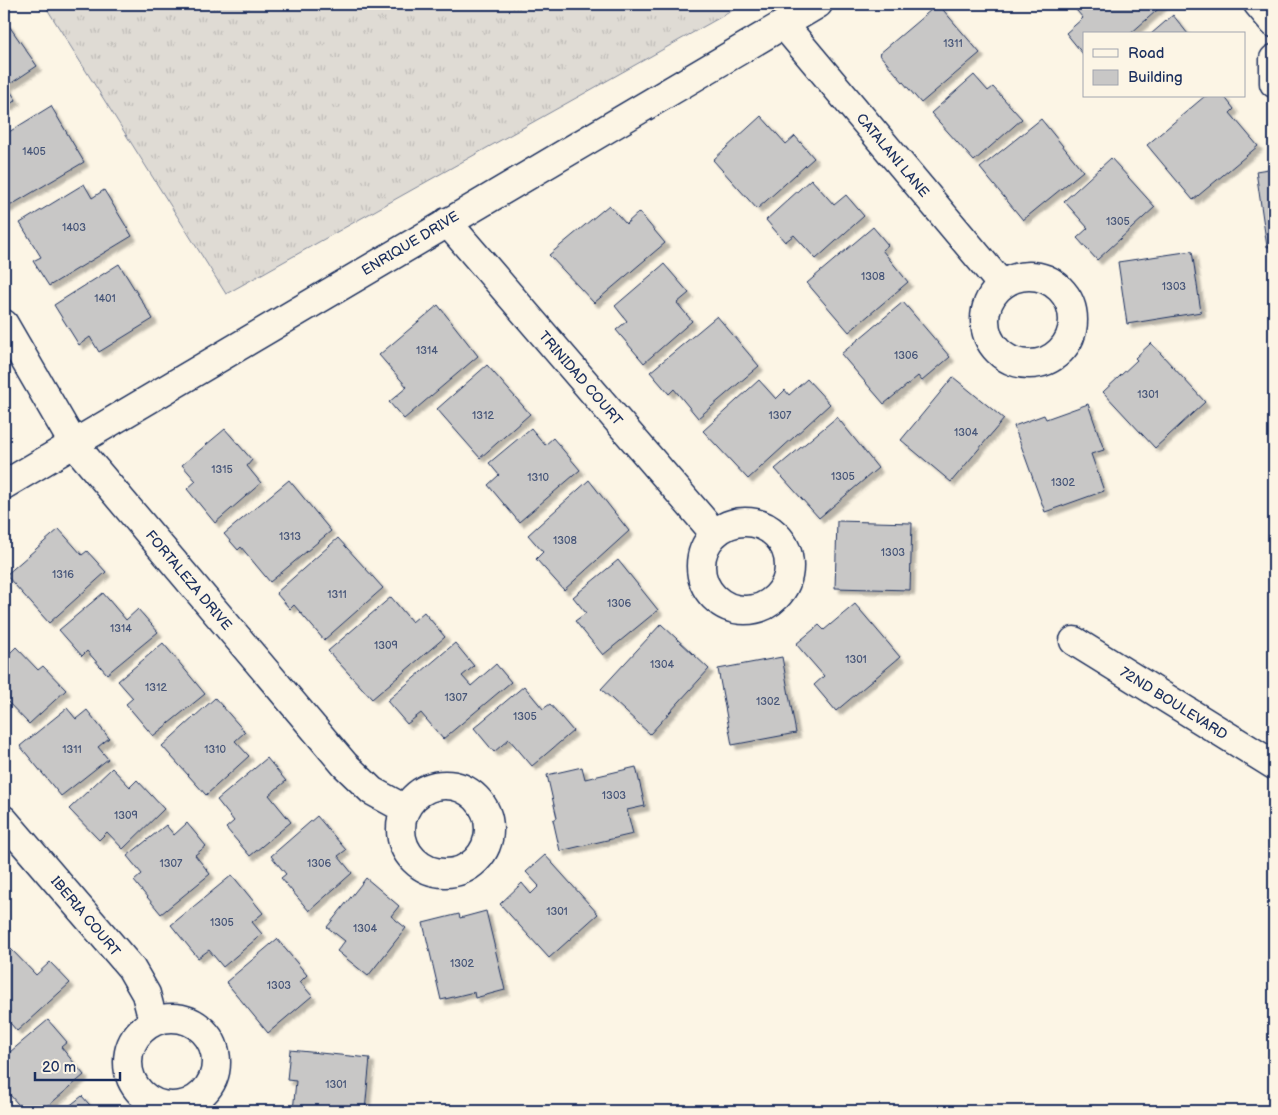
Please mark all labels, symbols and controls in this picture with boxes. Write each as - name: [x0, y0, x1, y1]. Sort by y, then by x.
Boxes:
- legend: [1083, 32, 1246, 98]
- house number: 1311: [943, 37, 963, 50]
- text: Road: [1128, 44, 1164, 63]
- text: Building: [1128, 68, 1183, 87]
- street label: CATALANI LANE: [853, 110, 933, 201]
- house number: 1405: [22, 145, 46, 158]
- street label: ENRIQUE DRIVE: [358, 208, 462, 279]
- house number: 1305: [1106, 215, 1130, 228]
- house number: 1403: [62, 221, 86, 234]
- house number: 1308: [861, 270, 885, 283]
- house number: 1303: [1162, 280, 1186, 293]
- house number: 1401: [94, 292, 116, 305]
- street label: TRINIDAD COURT: [535, 328, 627, 429]
- house number: 1314: [416, 344, 438, 357]
- house number: 1306: [894, 349, 918, 362]
- house number: 1301: [1137, 388, 1159, 401]
- house number: 1312: [472, 409, 494, 422]
- house number: 1307: [769, 409, 792, 422]
- house number: 1304: [954, 426, 978, 439]
- house number: 1315: [211, 463, 233, 476]
- house number: 1305: [831, 470, 855, 483]
- house number: 1310: [527, 471, 549, 484]
- house number: 1302: [1051, 476, 1075, 489]
- street label: FORTALEZA DRIVE: [142, 527, 235, 634]
- house number: 1313: [279, 530, 301, 543]
- house number: 1308: [553, 534, 577, 547]
- house number: 1303: [881, 546, 905, 559]
- house number: 1316: [52, 568, 74, 581]
- house number: 1311: [327, 588, 347, 601]
- house number: 1306: [607, 597, 631, 610]
- house number: 1314: [110, 622, 132, 635]
- house number: 1309: [374, 639, 398, 652]
- house number: 1301: [845, 653, 867, 666]
- house number: 1304: [650, 658, 674, 671]
- street label: 72ND BOULEVARD: [1117, 663, 1231, 743]
- house number: 1312: [145, 681, 167, 694]
- house number: 1307: [445, 691, 468, 704]
- house number: 1302: [756, 695, 780, 708]
- house number: 1305: [513, 710, 537, 723]
- house number: 1311: [62, 743, 82, 756]
- house number: 1310: [204, 743, 226, 756]
- house number: 1303: [602, 789, 626, 802]
- house number: 1309: [114, 809, 138, 822]
- house number: 1307: [160, 857, 183, 870]
- house number: 1306: [307, 857, 331, 870]
- street label: IBERIA COURT: [47, 873, 124, 960]
- house number: 1301: [546, 905, 568, 918]
- house number: 1305: [210, 916, 234, 929]
- house number: 1304: [353, 922, 377, 935]
- house number: 1302: [450, 957, 474, 970]
- house number: 1303: [267, 979, 291, 992]
- scale bar: [35, 1050, 120, 1082]
- text: 20 m: [42, 1058, 76, 1077]
- house number: 1301: [325, 1078, 347, 1091]

